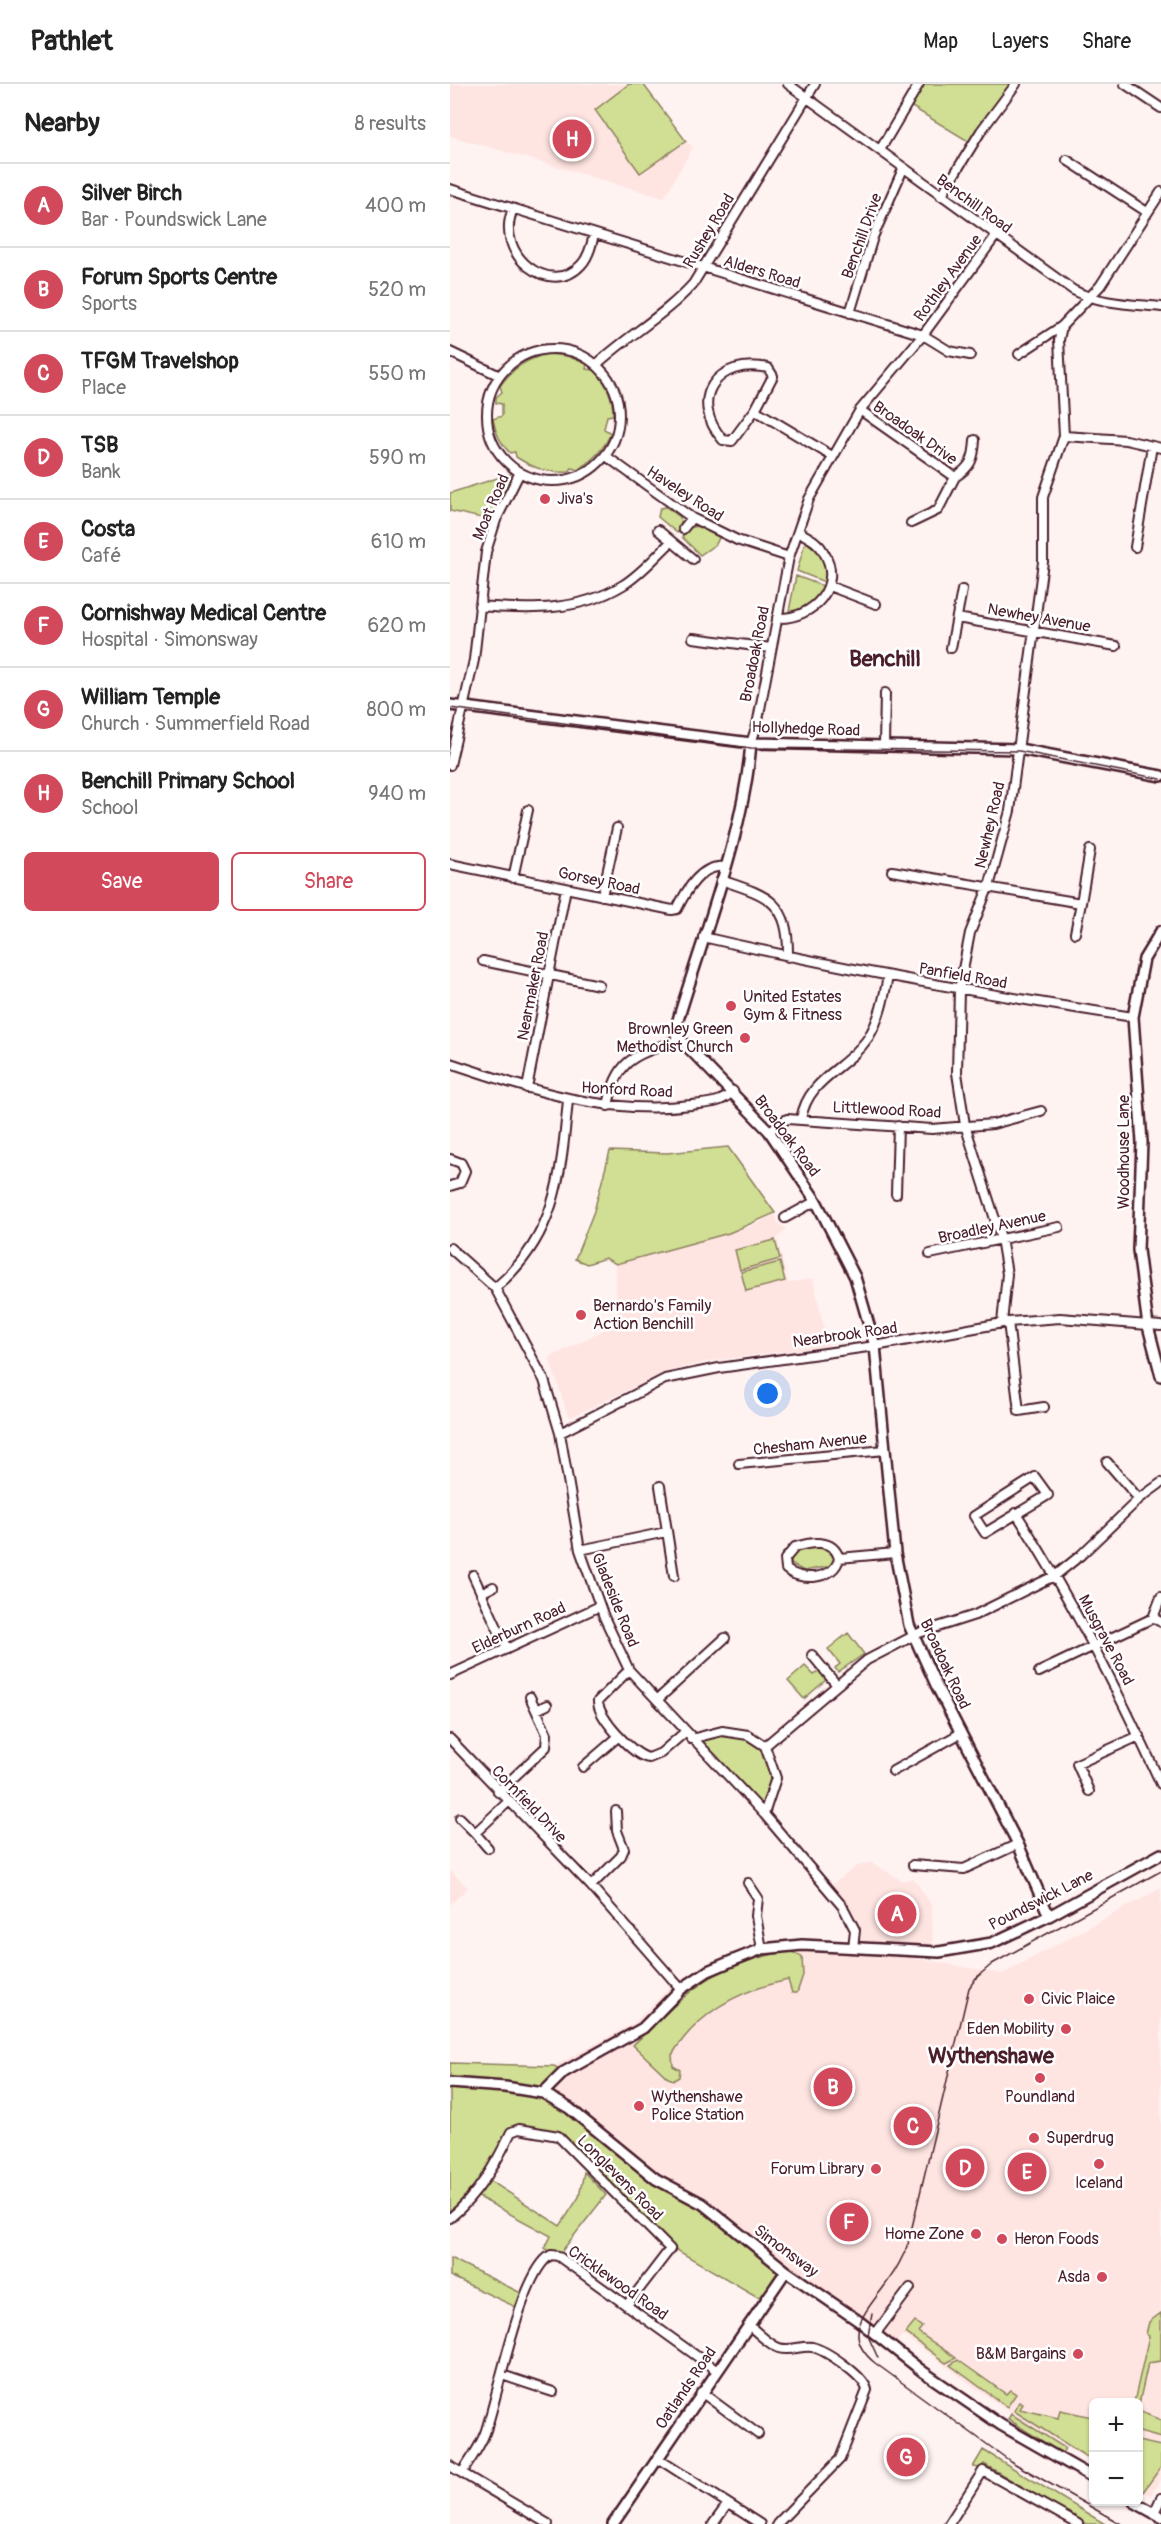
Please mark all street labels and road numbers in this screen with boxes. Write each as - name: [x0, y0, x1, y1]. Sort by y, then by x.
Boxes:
- street label: Benchill Road: [932, 170, 1016, 238]
- street label: Rushey Road: [679, 190, 739, 272]
- street label: Benchill Drive: [837, 190, 887, 282]
- street label: Rothley Avenue: [910, 230, 986, 326]
- street label: Alders Road: [721, 251, 803, 293]
- street label: Broadoak Drive: [869, 397, 961, 469]
- street label: Haveley Road: [643, 462, 727, 526]
- street label: Moat Road: [468, 471, 514, 543]
- street label: Newhey Avenue: [986, 599, 1092, 637]
- street label: Broadoak Road: [736, 604, 774, 704]
- street label: Hollyhedge Road: [751, 717, 861, 741]
- street label: Newhey Road: [970, 780, 1010, 870]
- street label: Gorsey Road: [556, 863, 642, 899]
- street label: Nearmaker Road: [513, 930, 553, 1042]
- street label: Panfield Road: [917, 958, 1009, 994]
- street label: Honford Road: [581, 1078, 673, 1102]
- street label: Broadoak Road: [750, 1091, 824, 1181]
- street label: Woodhouse Lane: [1114, 1095, 1134, 1209]
- street label: Littlewood Road: [832, 1097, 942, 1123]
- street label: Broadley Avenue: [936, 1206, 1048, 1248]
- street label: Nearbrook Road: [791, 1318, 899, 1352]
- street label: Chesham Avenue: [752, 1428, 868, 1460]
- street label: Gladeside Road: [587, 1550, 643, 1650]
- street label: Musgrave Road: [1074, 1591, 1138, 1689]
- street label: Elderburn Road: [469, 1598, 569, 1658]
- street label: Broadoak Road: [915, 1616, 975, 1712]
- street label: Cornfield Drive: [487, 1761, 571, 1847]
- street label: Poundswick Lane: [986, 1865, 1097, 1935]
- street label: Longlevens Road: [573, 2131, 667, 2225]
- street label: Simonsway: [750, 2220, 822, 2282]
- street label: Cricklewood Road: [564, 2241, 672, 2325]
- street label: Oatlands Road: [651, 2343, 721, 2433]

